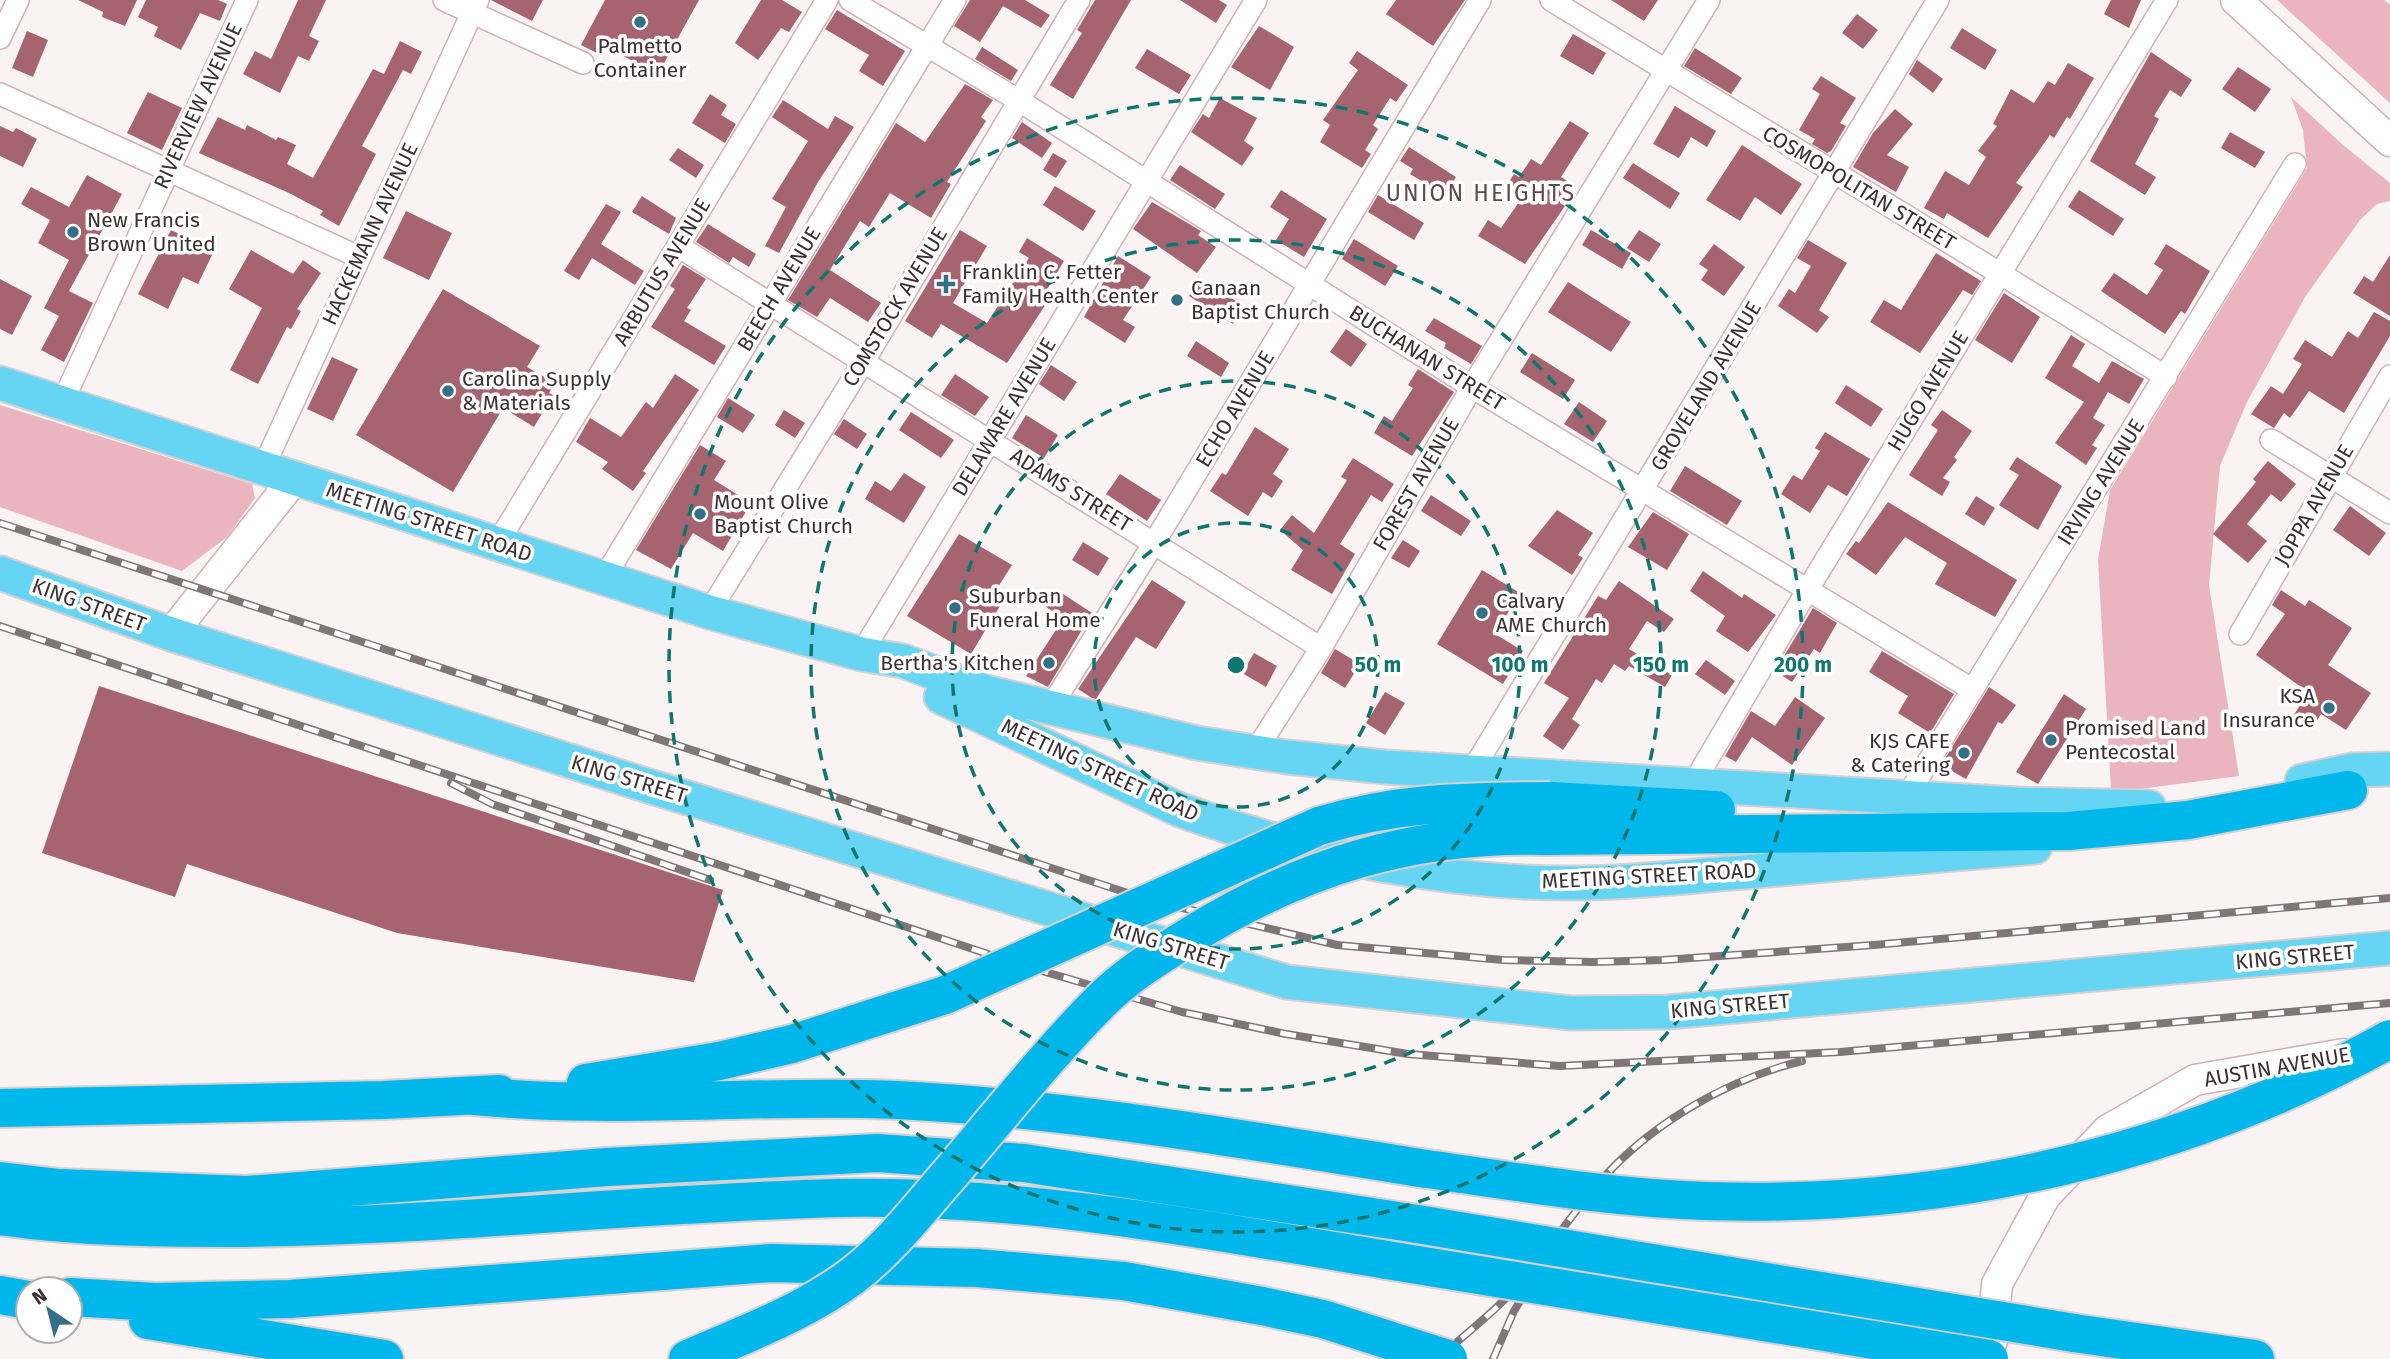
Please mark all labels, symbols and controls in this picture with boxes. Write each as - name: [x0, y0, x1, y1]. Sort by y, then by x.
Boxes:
- marker: Palmetto Container: [632, 14, 648, 30]
- street label: RIVERVIEW AVENUE: [148, 19, 248, 193]
- place label: Palmetto Container: [594, 33, 686, 83]
- street label: COSMOPOLITAN STREET: [1758, 120, 1960, 256]
- street label: HACKEMANN AVENUE: [316, 139, 424, 329]
- district label: UNION HEIGHTS: [1386, 179, 1576, 207]
- street label: ARBUTUS AVENUE: [608, 194, 716, 350]
- place label: New Francis Brown United: [87, 207, 216, 257]
- street label: BEECH AVENUE: [732, 222, 826, 356]
- street label: COMSTOCK AVENUE: [837, 223, 953, 391]
- marker: New Francis Brown United: [65, 224, 81, 240]
- place label: Franklin C. Fetter Family Health Center: [962, 259, 1158, 309]
- marker: Franklin C. Fetter Family Health Center: [936, 274, 956, 294]
- place label: Canaan Baptist Church: [1191, 275, 1330, 325]
- marker: Canaan Baptist Church: [1169, 292, 1185, 308]
- street label: GROVELAND AVENUE: [1645, 297, 1767, 475]
- street label: BUCHANAN STREET: [1344, 300, 1510, 416]
- street label: HUGO AVENUE: [1882, 326, 1974, 456]
- street label: DELAWARE AVENUE: [946, 333, 1062, 501]
- street label: ECHO AVENUE: [1190, 346, 1280, 472]
- place label: Carolina Supply & Materials: [462, 366, 612, 416]
- marker: Carolina Supply & Materials: [440, 383, 456, 399]
- street label: FOREST AVENUE: [1367, 413, 1465, 555]
- street label: IRVING AVENUE: [2052, 414, 2150, 550]
- street label: JOPPA AVENUE: [2269, 440, 2359, 570]
- street label: ADAMS STREET: [1005, 442, 1137, 538]
- street label: MEETING STREET ROAD: [323, 476, 535, 568]
- place label: Mount Olive Baptist Church: [714, 489, 853, 539]
- marker: Mount Olive Baptist Church: [692, 506, 708, 522]
- street label: KING STREET: [28, 572, 150, 638]
- place label: Suburban Funeral Home: [969, 583, 1101, 633]
- place label: Calvary AME Church: [1496, 588, 1607, 638]
- marker: Suburban Funeral Home: [947, 600, 963, 616]
- marker: Calvary AME Church: [1474, 605, 1490, 621]
- place label: Bertha's Kitchen: [880, 650, 1035, 676]
- text: 50 m: [1355, 652, 1401, 678]
- text: 100 m: [1491, 652, 1549, 678]
- text: 150 m: [1633, 652, 1689, 678]
- text: 200 m: [1774, 652, 1832, 678]
- centre of rings: [1224, 653, 1248, 677]
- marker: Bertha's Kitchen: [1041, 655, 1057, 671]
- place label: KSA Insurance: [2222, 683, 2315, 733]
- marker: KSA Insurance: [2321, 700, 2337, 716]
- street label: MEETING STREET ROAD: [997, 713, 1203, 827]
- place label: Promised Land Pentecostal: [2065, 715, 2206, 765]
- place label: KJS CAFE & Catering: [1850, 728, 1950, 778]
- marker: Promised Land Pentecostal: [2043, 732, 2059, 748]
- marker: KJS CAFE & Catering: [1956, 745, 1972, 761]
- street label: KING STREET: [568, 749, 690, 809]
- street label: MEETING STREET ROAD: [1541, 857, 1757, 895]
- street label: KING STREET: [1110, 916, 1232, 976]
- street label: KING STREET: [2234, 939, 2356, 975]
- street label: KING STREET: [1669, 988, 1791, 1024]
- street label: AUSTIN AVENUE: [2202, 1041, 2352, 1093]
- north arrow: [14, 1275, 84, 1345]
- text: N: [28, 1283, 51, 1310]

